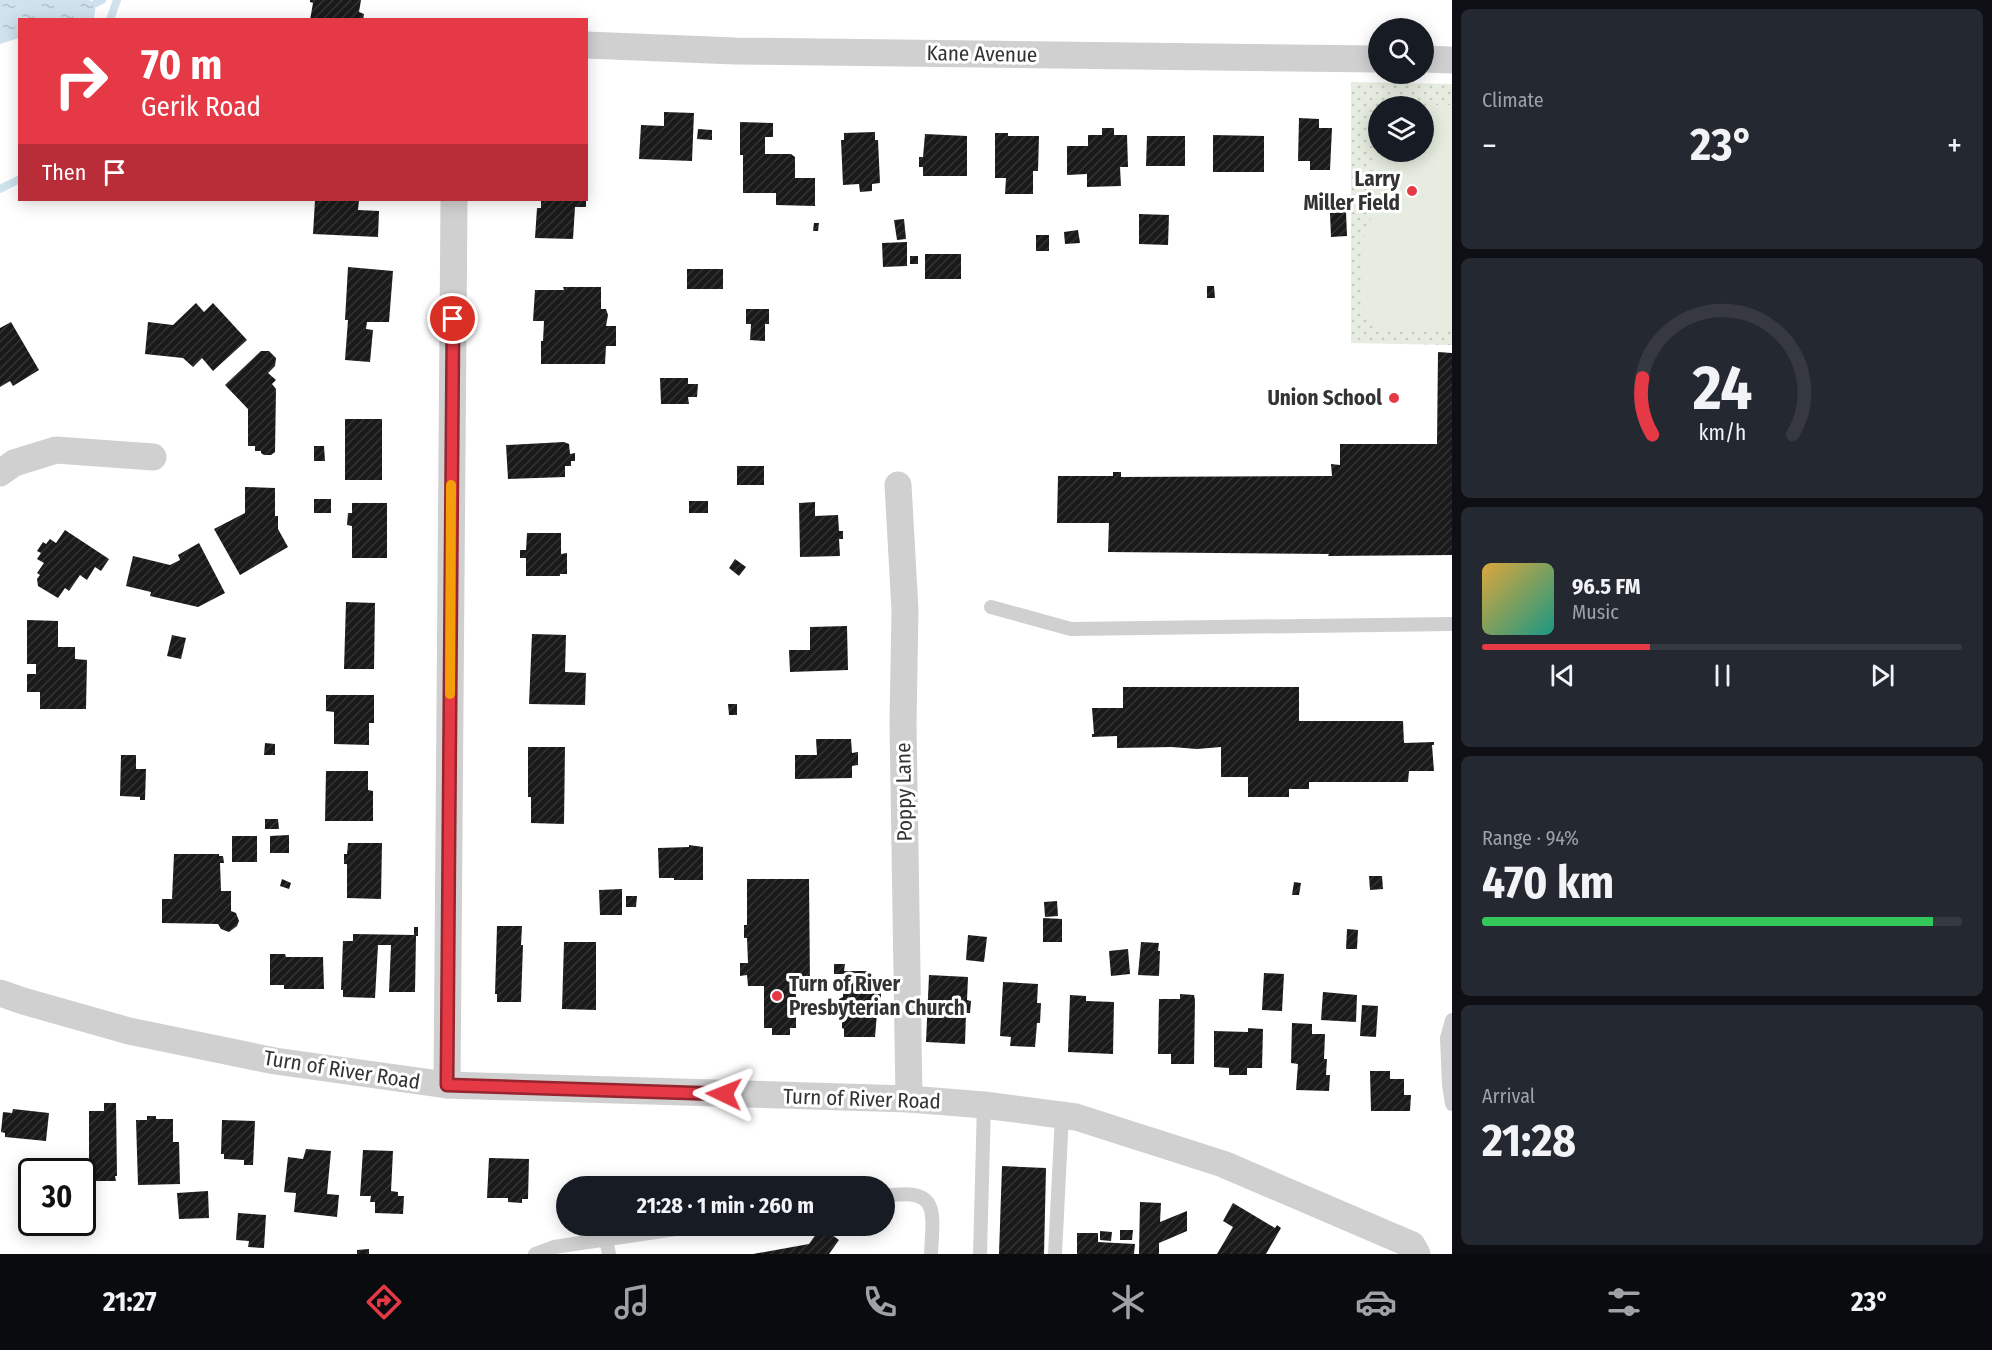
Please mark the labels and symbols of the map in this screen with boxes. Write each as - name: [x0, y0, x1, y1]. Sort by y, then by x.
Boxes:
- street label: Kane Avenue: [926, 40, 1038, 68]
- place label: Larry Miller Field: [1303, 166, 1401, 216]
- marker: Larry Miller Field: [1405, 184, 1419, 198]
- pin: [427, 293, 478, 344]
- place label: Union School: [1267, 385, 1382, 411]
- marker: Union School: [1387, 391, 1401, 405]
- street label: Poppy Lane: [890, 742, 918, 842]
- place label: Turn of River Presbyterian Church: [789, 971, 965, 1021]
- marker: Turn of River Presbyterian Church: [770, 989, 784, 1003]
- street label: Turn of River Road: [262, 1045, 422, 1095]
- position arrow: [692, 1062, 756, 1126]
- street label: Turn of River Road: [783, 1083, 941, 1115]
- speed limit sign: 30: [18, 1158, 96, 1236]

